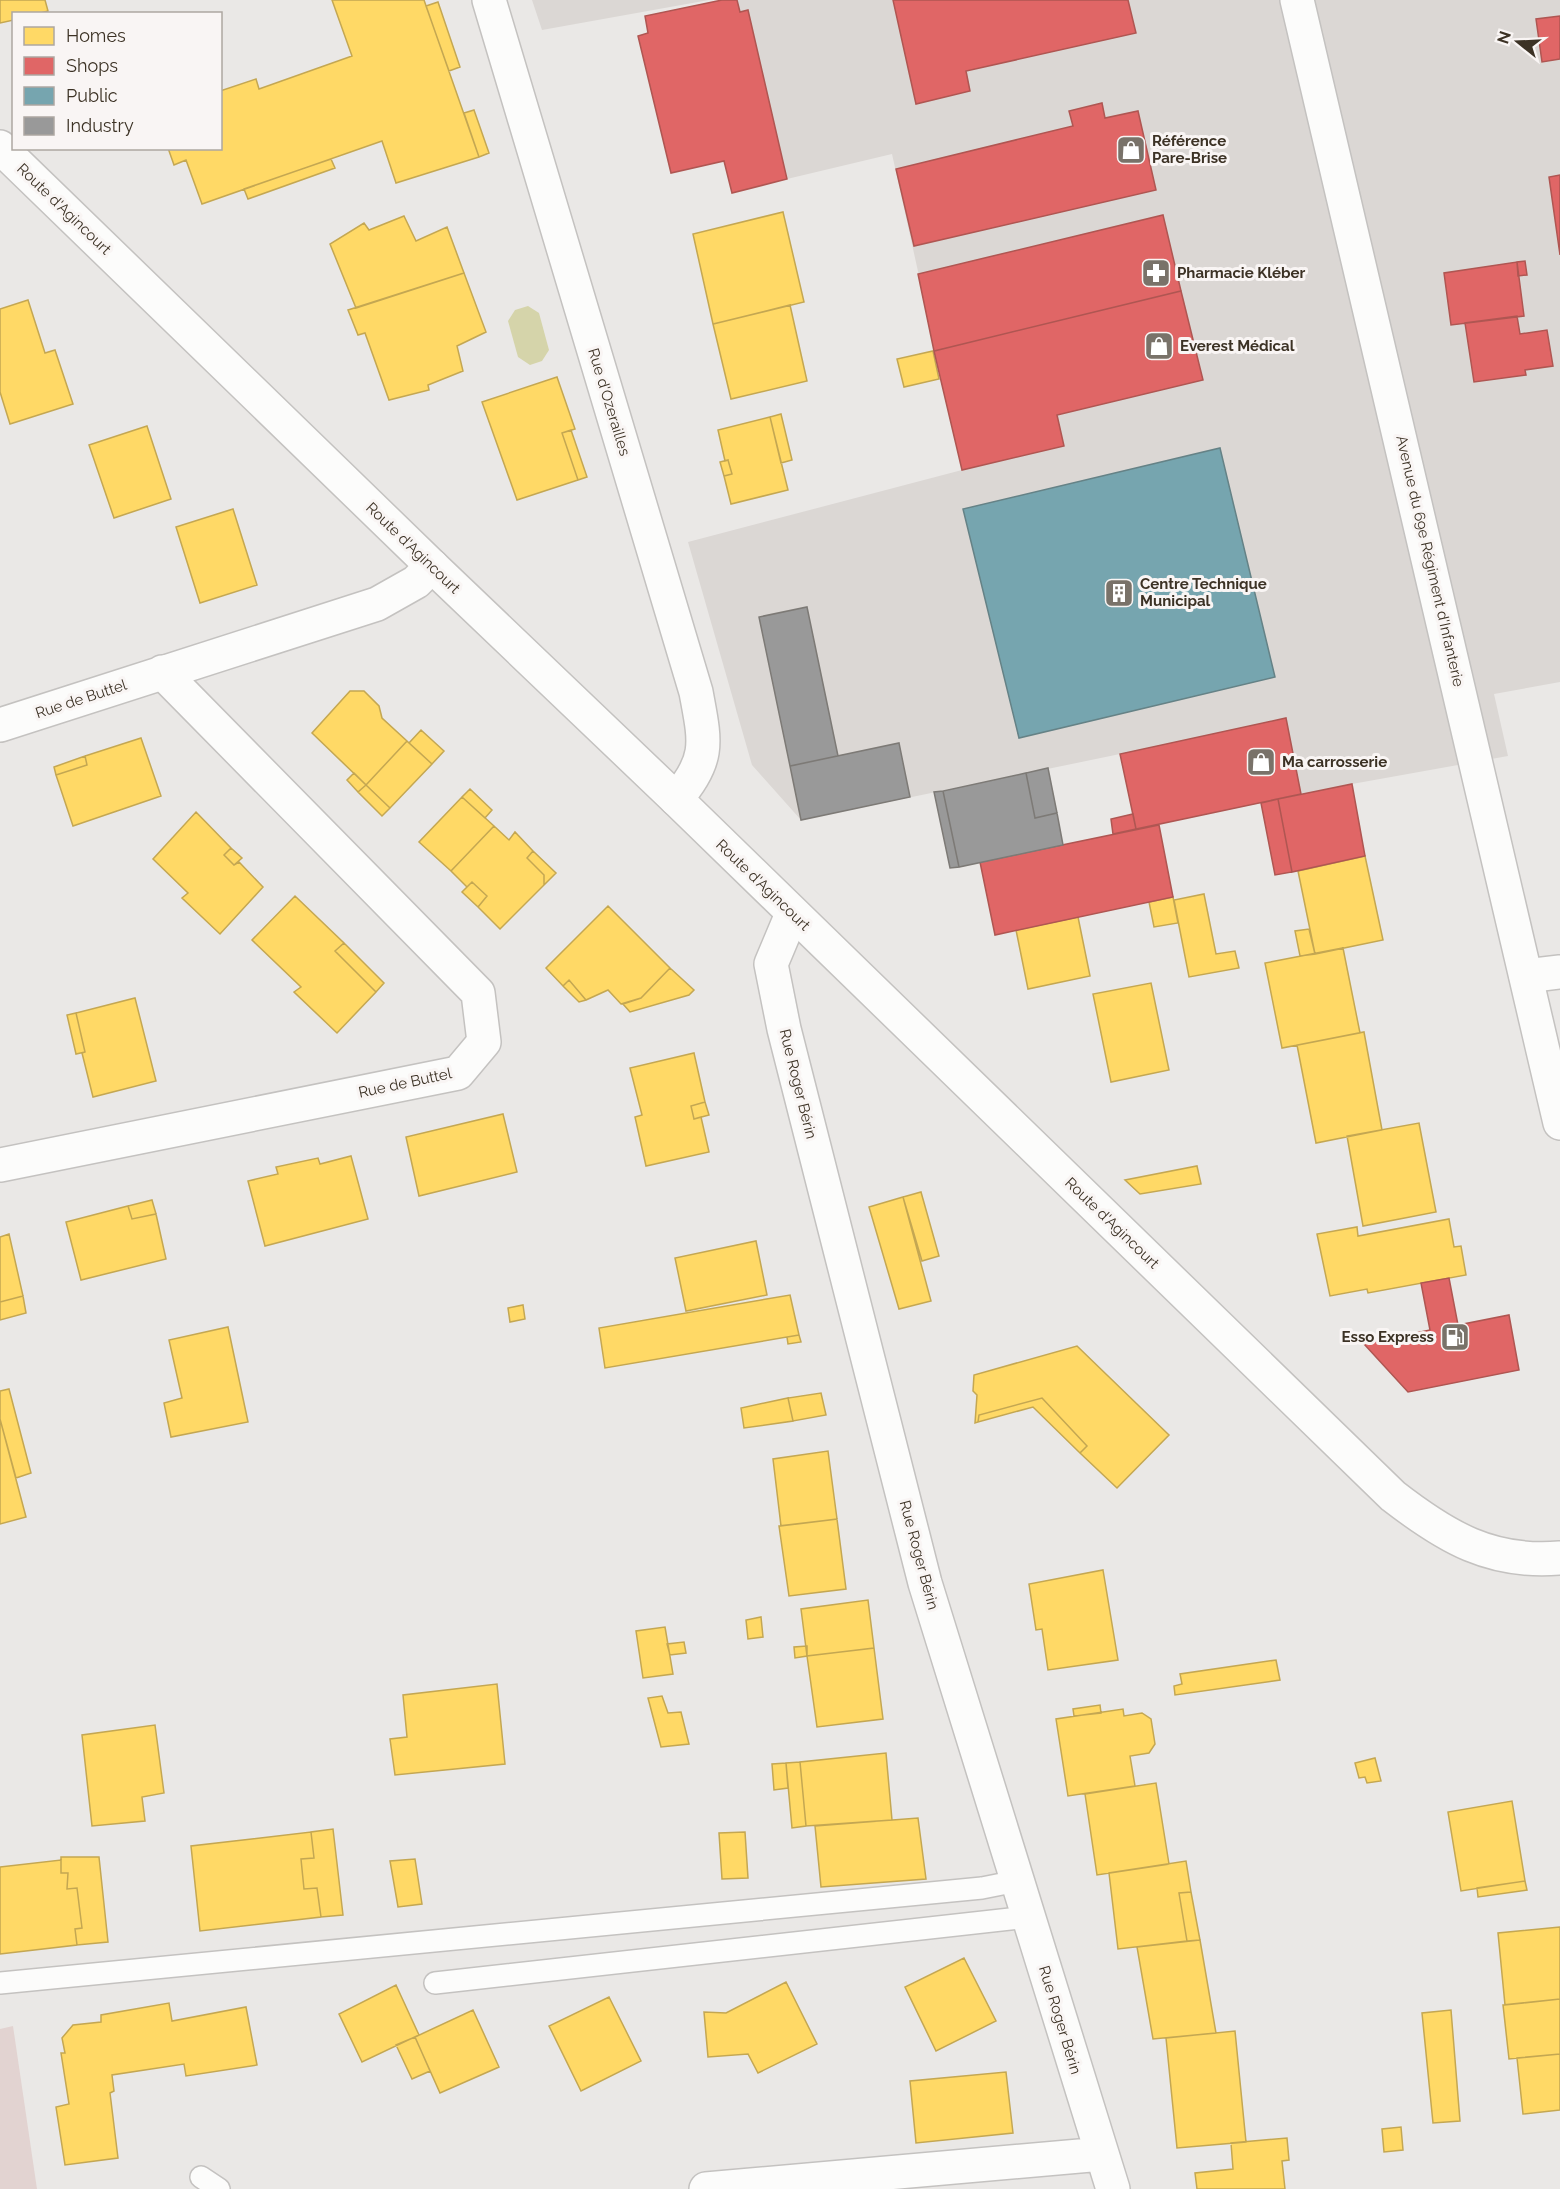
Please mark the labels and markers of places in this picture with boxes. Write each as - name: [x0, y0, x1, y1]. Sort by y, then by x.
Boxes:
- place label: Référence Pare-Brise: [1152, 132, 1227, 167]
- shop icon: Référence Pare-Brise: [1115, 134, 1147, 166]
- pharmacy icon: Pharmacie Kléber: [1140, 257, 1172, 289]
- place label: Pharmacie Kléber: [1177, 264, 1306, 282]
- shop icon: Everest Médical: [1143, 330, 1175, 362]
- place label: Everest Médical: [1180, 337, 1295, 355]
- place label: Centre Technique Municipal: [1140, 575, 1267, 610]
- building icon: Centre Technique Municipal: [1103, 577, 1135, 609]
- shop icon: Ma carrosserie: [1245, 746, 1277, 778]
- place label: Ma carrosserie: [1282, 753, 1387, 771]
- fuel station icon: Esso Express: [1439, 1321, 1471, 1353]
- place label: Esso Express: [1342, 1328, 1434, 1346]

